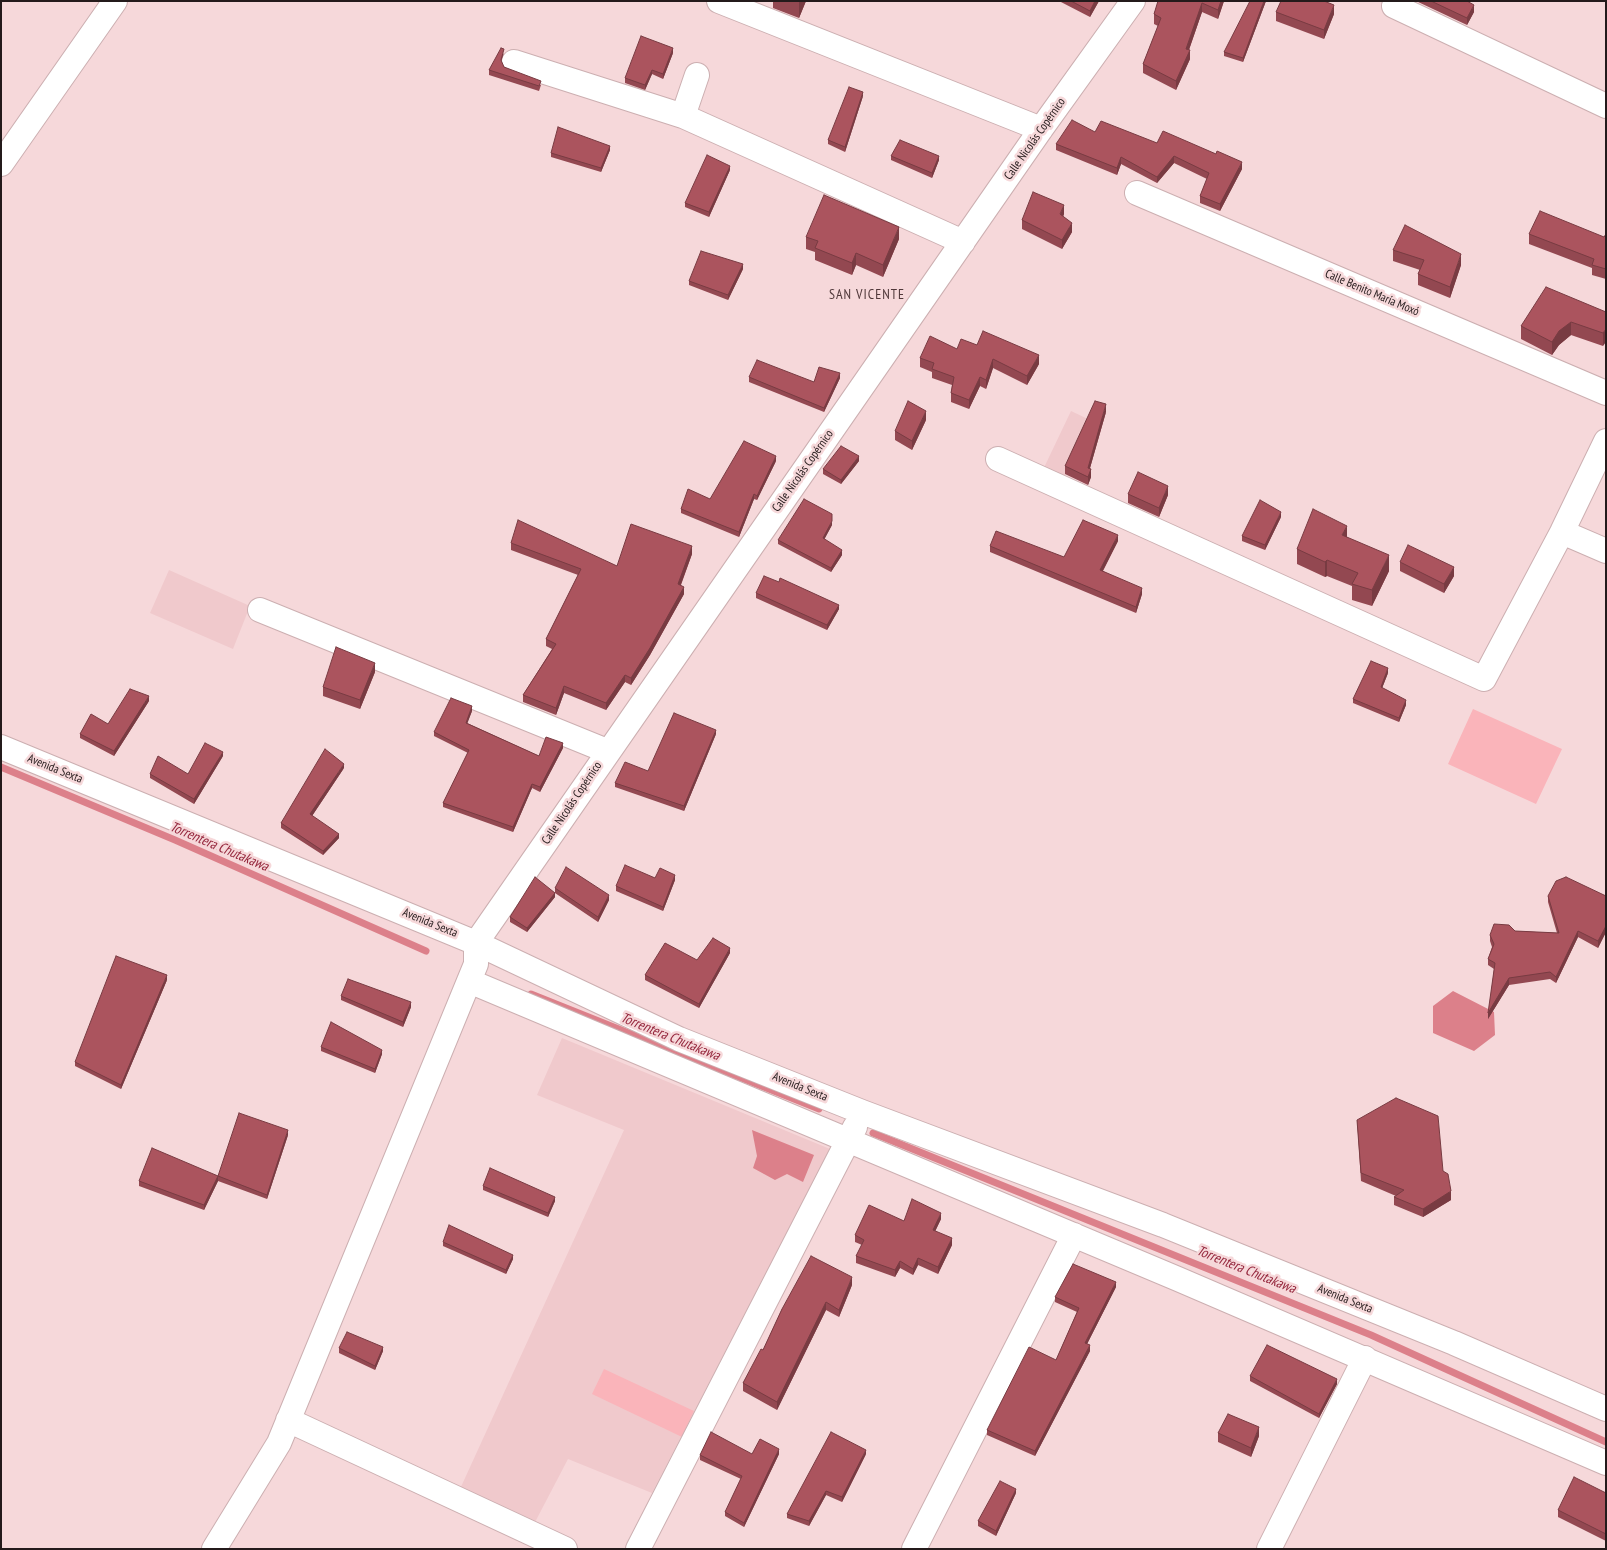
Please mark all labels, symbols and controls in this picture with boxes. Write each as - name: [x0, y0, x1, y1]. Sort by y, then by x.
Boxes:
- street label: Calle Nicolás Copérnico: [1001, 95, 1069, 183]
- street label: Calle Benito María Moxó: [1323, 267, 1421, 319]
- district label: SAN VICENTE: [828, 287, 906, 303]
- street label: Calle Nicolás Copérnico: [769, 427, 837, 515]
- street label: Avenida Sexta: [25, 751, 85, 787]
- street label: Calle Nicolás Copérnico: [539, 759, 605, 847]
- water label: Torrentera Chutakawa: [167, 819, 271, 875]
- street label: Avenida Sexta: [400, 905, 460, 941]
- water label: Torrentera Chutakawa: [618, 1009, 722, 1065]
- street label: Avenida Sexta: [770, 1069, 830, 1105]
- water label: Torrentera Chutakawa: [1194, 1242, 1298, 1298]
- street label: Avenida Sexta: [1315, 1281, 1375, 1317]

